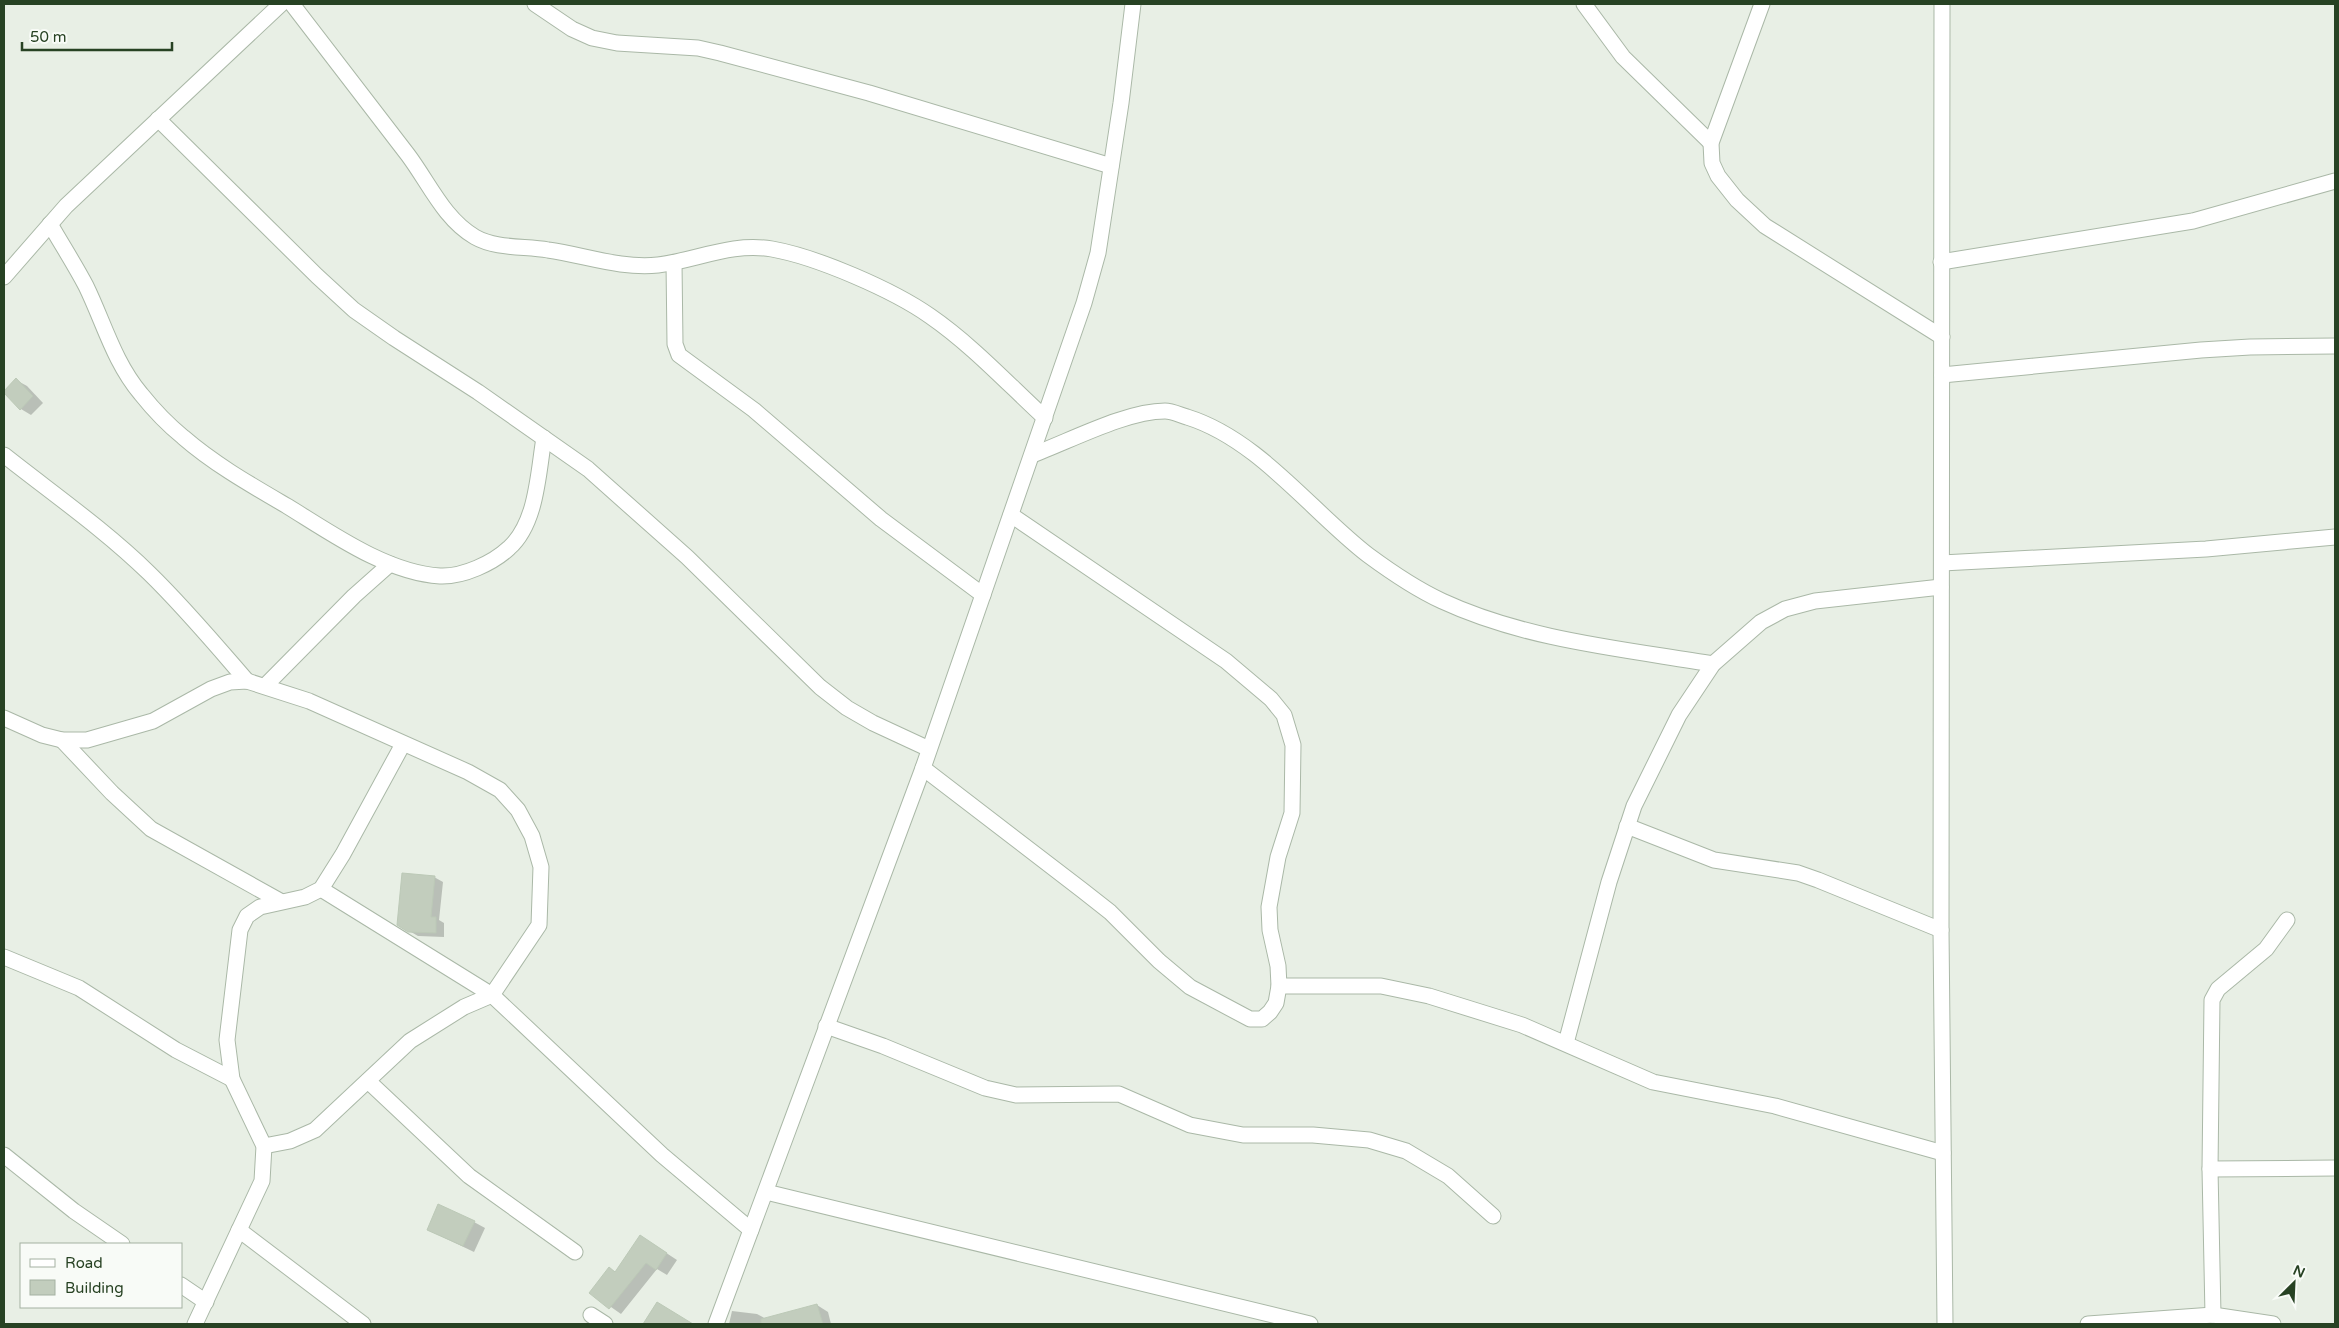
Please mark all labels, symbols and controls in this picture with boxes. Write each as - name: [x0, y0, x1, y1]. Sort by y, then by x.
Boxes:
- scale bar: [22, 20, 172, 52]
- text: 50 m: [30, 28, 67, 46]
- legend: [20, 1243, 182, 1308]
- text: Road: [65, 1254, 103, 1272]
- north arrow: [2269, 1258, 2319, 1308]
- text: N: [2290, 1262, 2308, 1282]
- text: Building: [65, 1279, 124, 1297]

